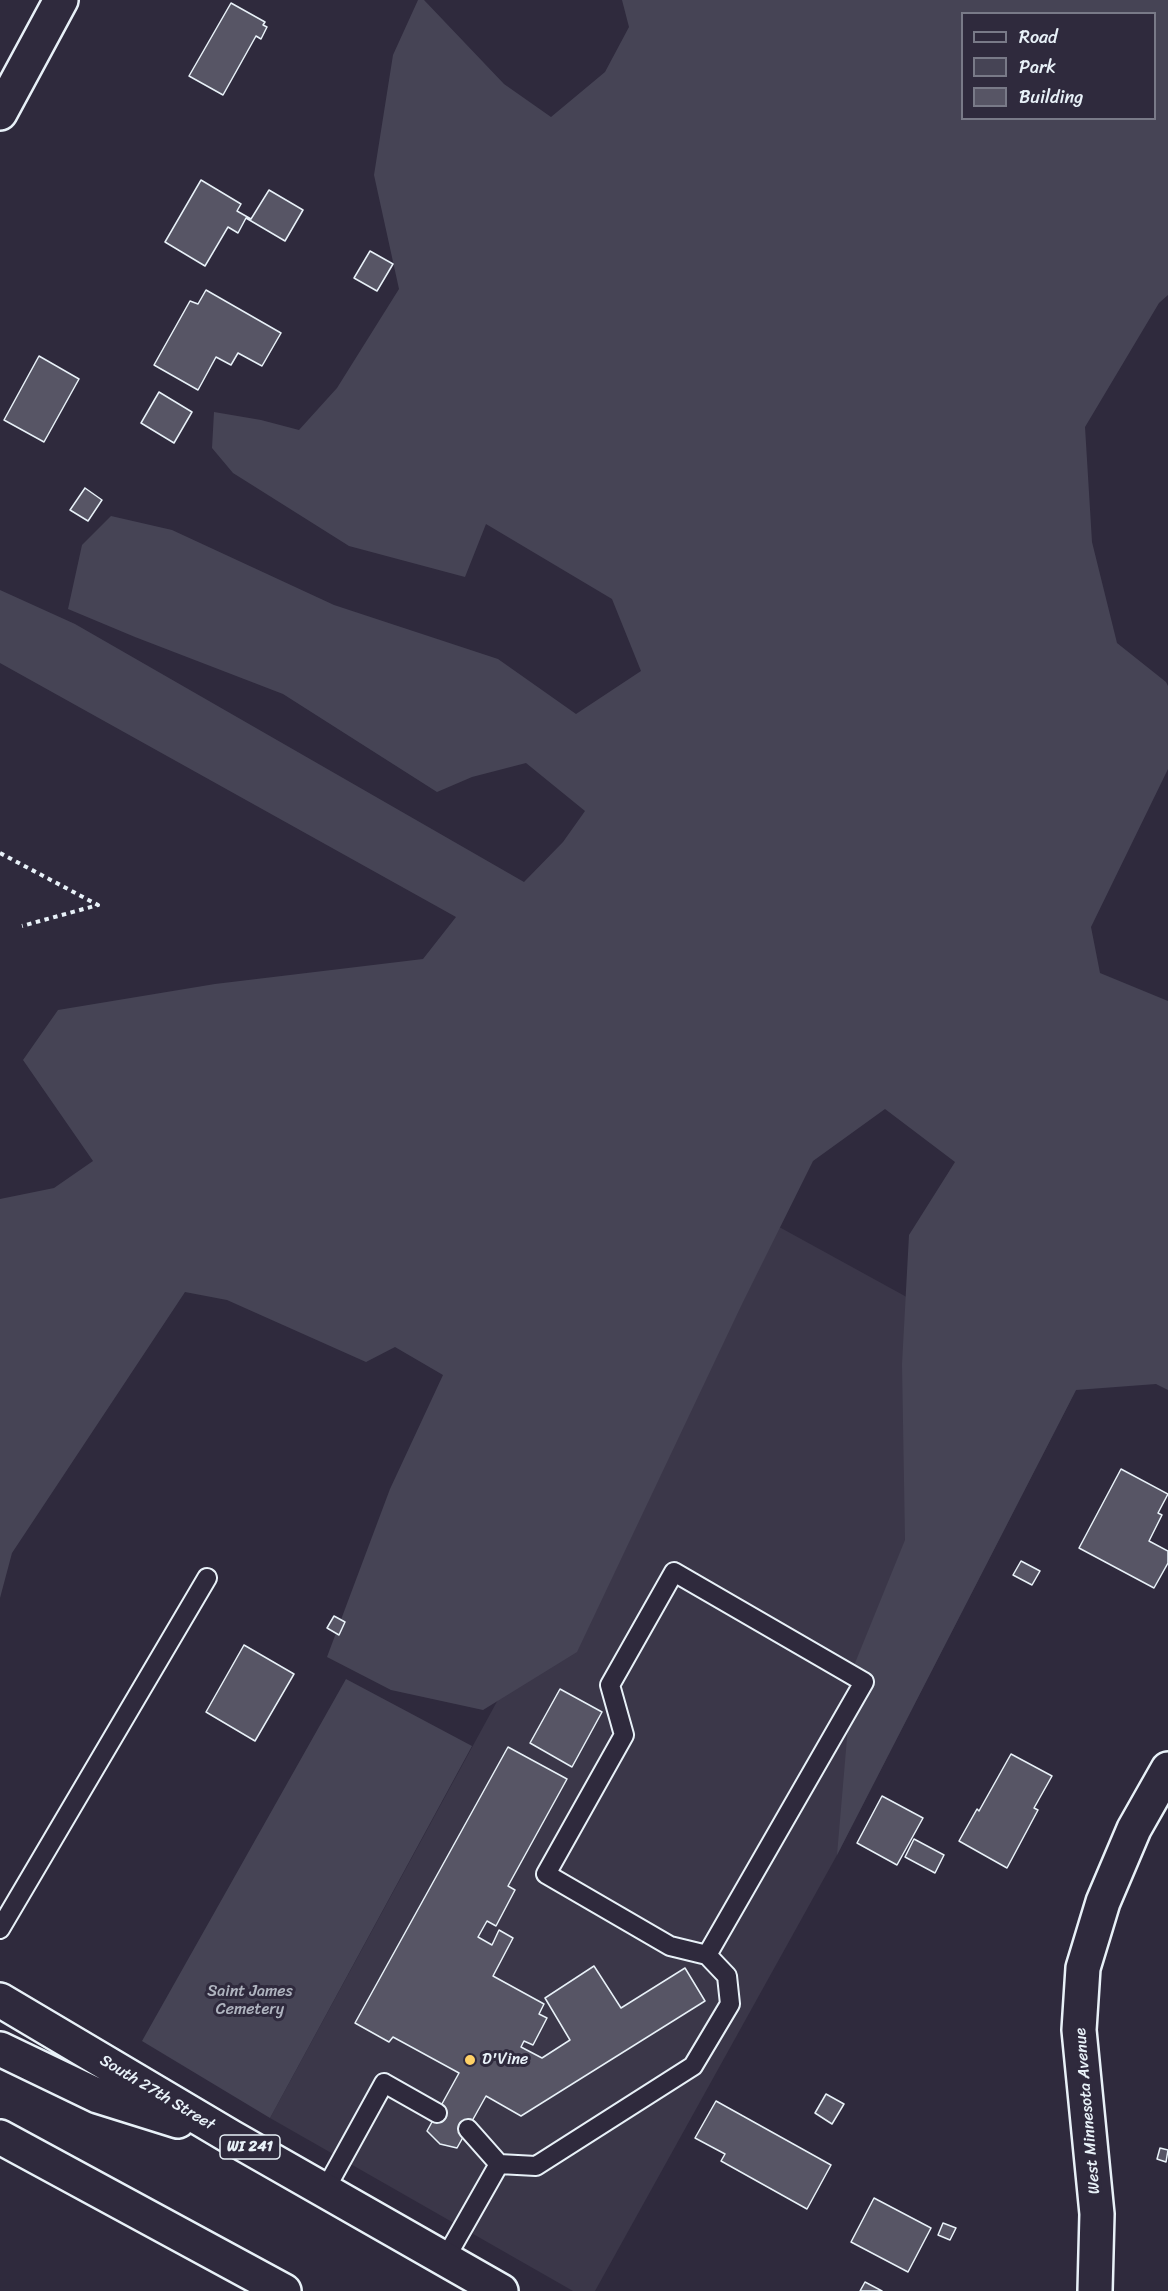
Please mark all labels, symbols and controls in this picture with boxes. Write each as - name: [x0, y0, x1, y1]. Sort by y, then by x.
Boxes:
- legend: [961, 12, 1156, 120]
- text: Road: [1019, 21, 1058, 53]
- text: Park: [1019, 51, 1056, 83]
- text: Building: [1019, 81, 1083, 113]
- park label: Saint James Cemetery: [207, 1982, 293, 2020]
- street label: West Minnesota Avenue: [1071, 2027, 1105, 2195]
- place label: D'Vine: [482, 2050, 528, 2070]
- street label: South 27th Street: [96, 2051, 218, 2135]
- marker: D'Vine: [463, 2053, 477, 2067]
- road number: WI 241: [220, 2135, 280, 2159]

